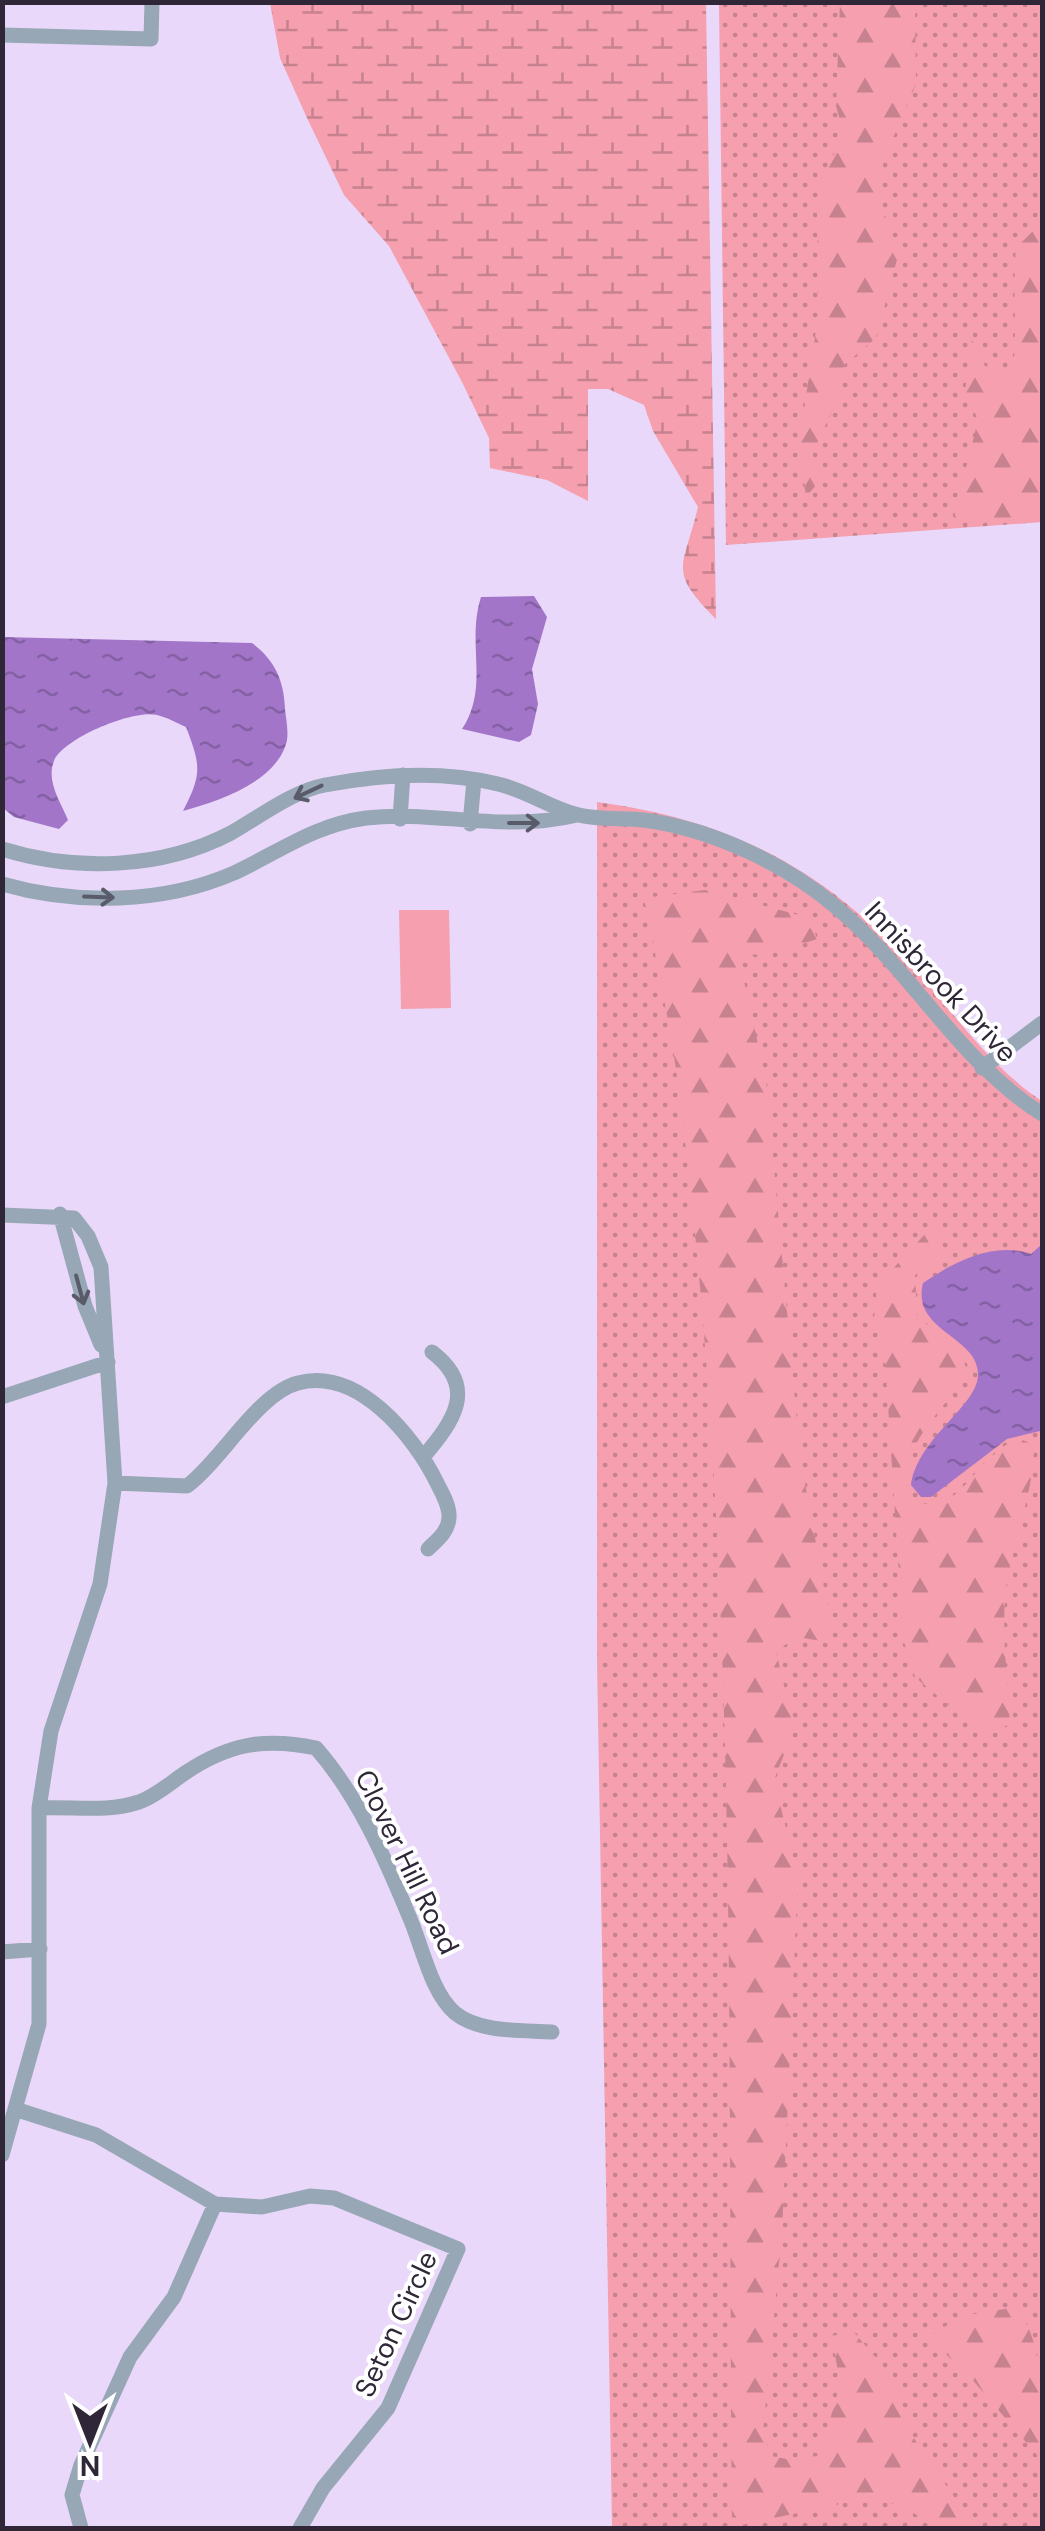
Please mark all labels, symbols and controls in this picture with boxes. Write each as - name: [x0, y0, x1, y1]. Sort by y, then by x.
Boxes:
- one-way arrow: [294, 784, 324, 803]
- one-way arrow: [506, 814, 539, 832]
- one-way arrow: [82, 888, 114, 907]
- street label: Innisbrook Drive: [857, 893, 1025, 1071]
- one-way arrow: [72, 1274, 91, 1305]
- street label: Clover Hill Road: [346, 1764, 468, 1960]
- street label: Seton Circle: [346, 2245, 446, 2403]
- north arrow: [40, 2391, 140, 2491]
- text: N: [80, 2447, 100, 2484]

